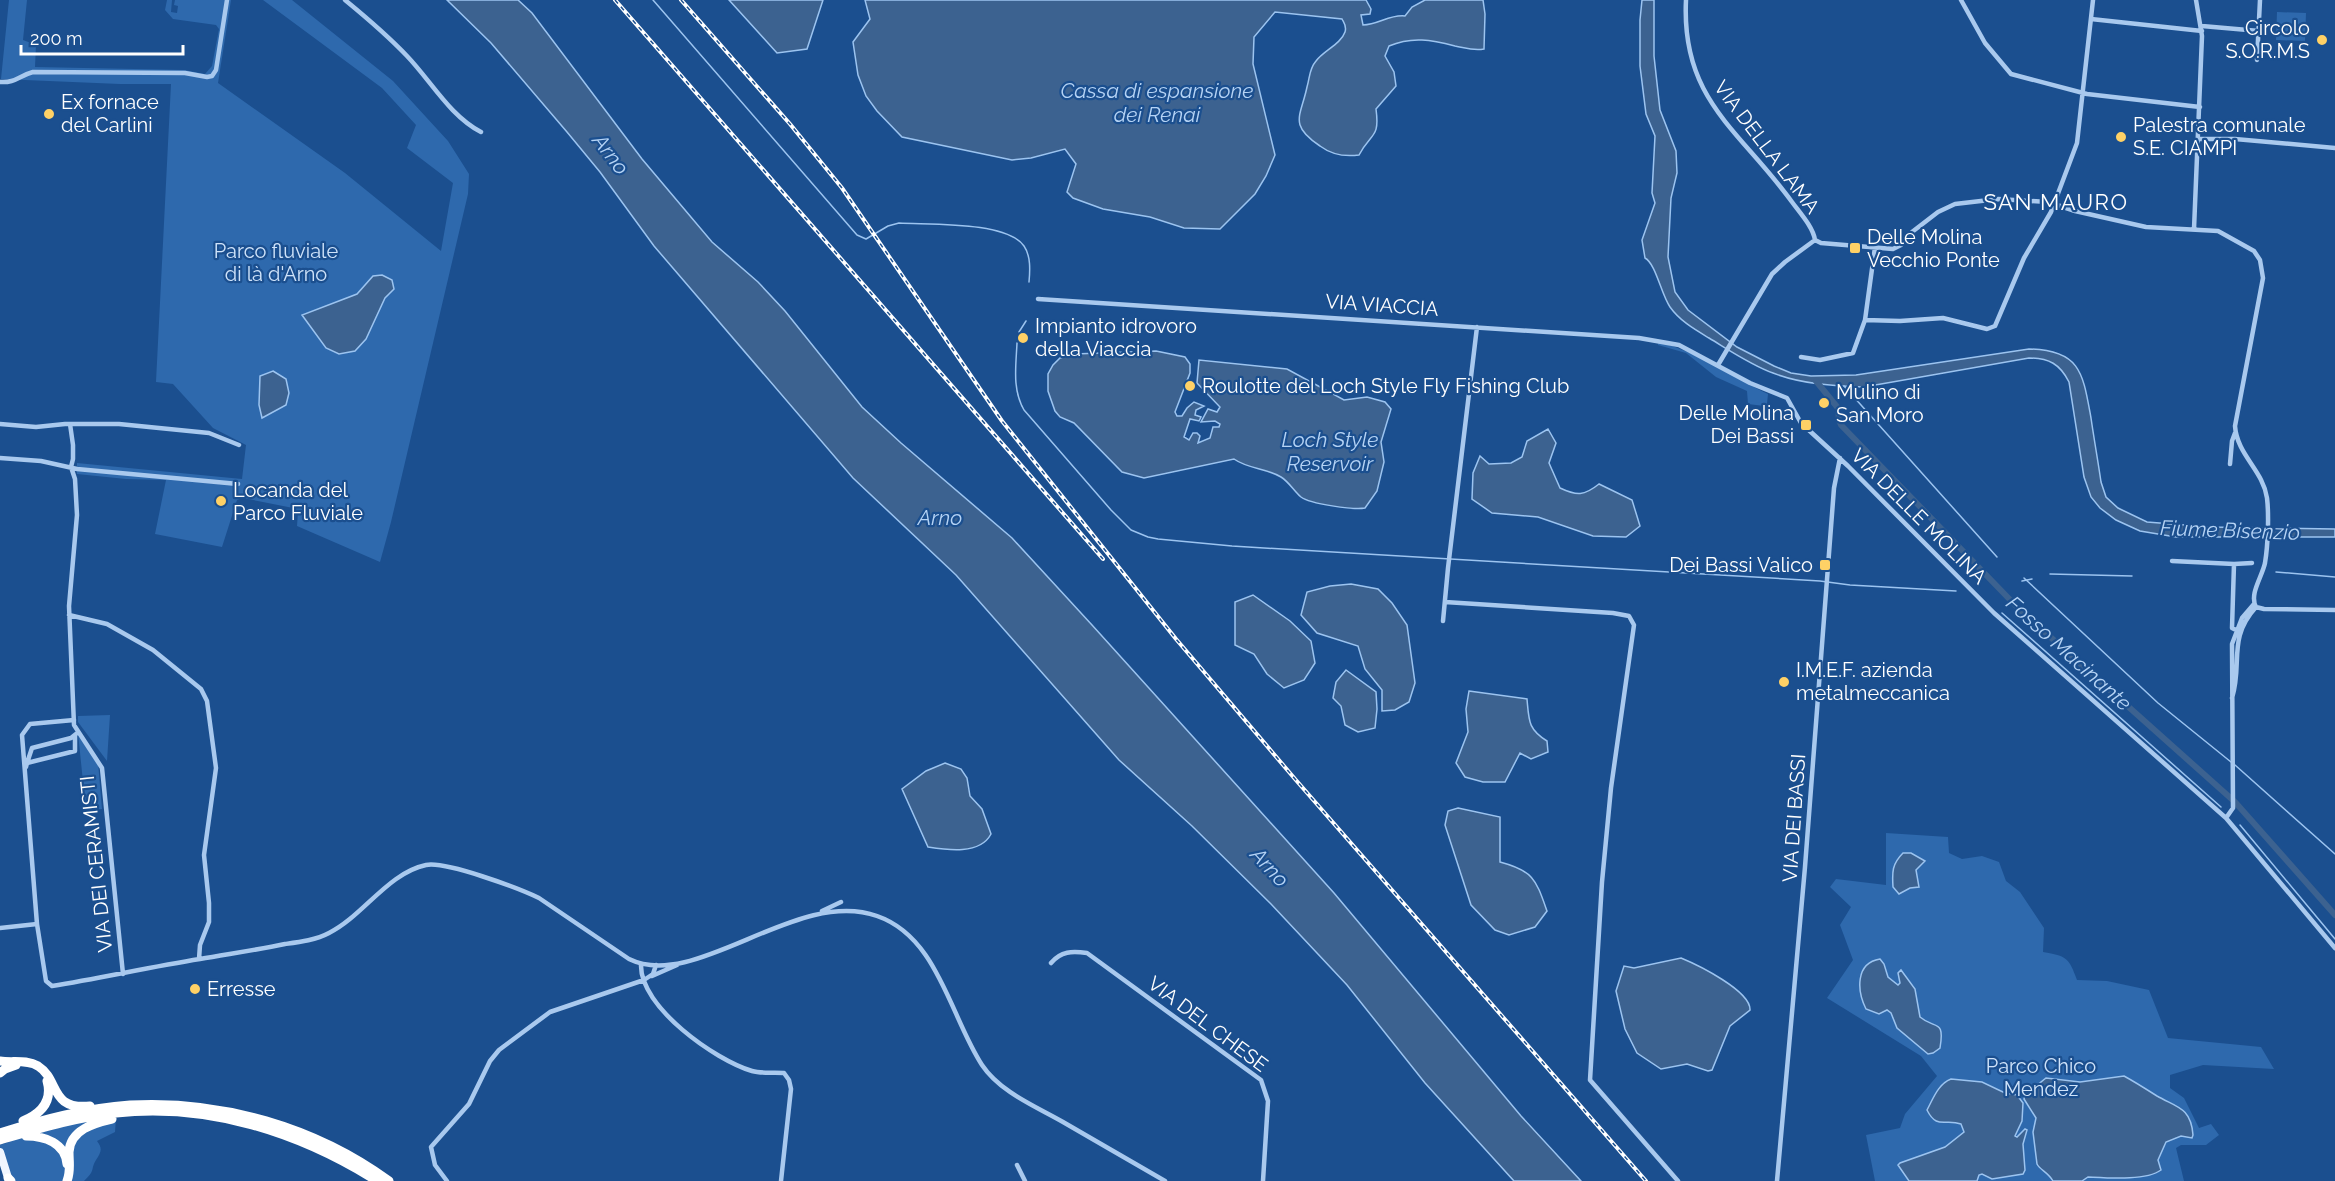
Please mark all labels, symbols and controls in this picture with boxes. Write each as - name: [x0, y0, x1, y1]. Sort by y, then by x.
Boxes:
- place label: Circolo S.O.R.M.S: [2226, 16, 2310, 63]
- scale bar: [21, 18, 183, 56]
- text: 200 m: [30, 28, 83, 49]
- marker: Circolo S.O.R.M.S: [2315, 33, 2329, 47]
- street label: VIA DELLA LAMA: [1709, 76, 1825, 219]
- water label: Cassa di espansione dei Renai: [1060, 78, 1254, 127]
- place label: Ex fornace del Carlini: [61, 90, 159, 137]
- marker: Ex fornace del Carlini: [42, 107, 56, 121]
- place label: Palestra comunale S.E. CIAMPI: [2133, 113, 2306, 160]
- water label: Arno: [587, 128, 634, 179]
- marker: Palestra comunale S.E. CIAMPI: [2114, 130, 2128, 144]
- district label: SAN MAURO: [1983, 189, 2129, 215]
- place label: Delle Molina Vecchio Ponte: [1867, 225, 2000, 272]
- park label: Parco fluviale di là d'Arno: [214, 239, 338, 286]
- marker: Delle Molina Vecchio Ponte: [1848, 241, 1862, 255]
- street label: VIA VIACCIA: [1325, 289, 1440, 321]
- place label: Impianto idrovoro della Viaccia: [1035, 314, 1197, 361]
- marker: Impianto idrovoro della Viaccia: [1016, 331, 1030, 345]
- place label: Roulotte del Loch Style Fly Fishing Club: [1202, 374, 1569, 398]
- marker: Roulotte del Loch Style Fly Fishing Club: [1183, 379, 1197, 393]
- place label: Mulino di San Moro: [1836, 380, 1924, 427]
- marker: Mulino di San Moro: [1817, 396, 1831, 410]
- place label: Delle Molina Dei Bassi: [1679, 401, 1794, 448]
- marker: Delle Molina Dei Bassi: [1799, 418, 1813, 432]
- water label: Loch Style Reservoir: [1281, 427, 1379, 476]
- street label: VIA DELLE MOLINA: [1846, 443, 1992, 589]
- place label: Locanda del Parco Fluviale: [233, 478, 363, 525]
- marker: Locanda del Parco Fluviale: [214, 494, 228, 508]
- water label: Arno: [917, 505, 962, 530]
- water label: Fiume Bisenzio: [2159, 515, 2301, 545]
- place label: Dei Bassi Valico: [1669, 553, 1813, 577]
- marker: Dei Bassi Valico: [1818, 558, 1832, 572]
- water label: Fosso Macinante: [2001, 590, 2137, 716]
- place label: I.M.E.F. azienda metalmeccanica: [1796, 658, 1950, 705]
- marker: I.M.E.F. azienda metalmeccanica: [1777, 675, 1791, 689]
- street label: VIA DEI BASSI: [1778, 753, 1810, 883]
- street label: VIA DEI CERAMISTI: [75, 775, 117, 953]
- water label: Arno: [1245, 841, 1294, 892]
- street label: VIA DEL CHESE: [1143, 971, 1273, 1077]
- place label: Erresse: [207, 977, 276, 1001]
- marker: Erresse: [188, 982, 202, 996]
- park label: Parco Chico Mendez: [1986, 1054, 2096, 1101]

